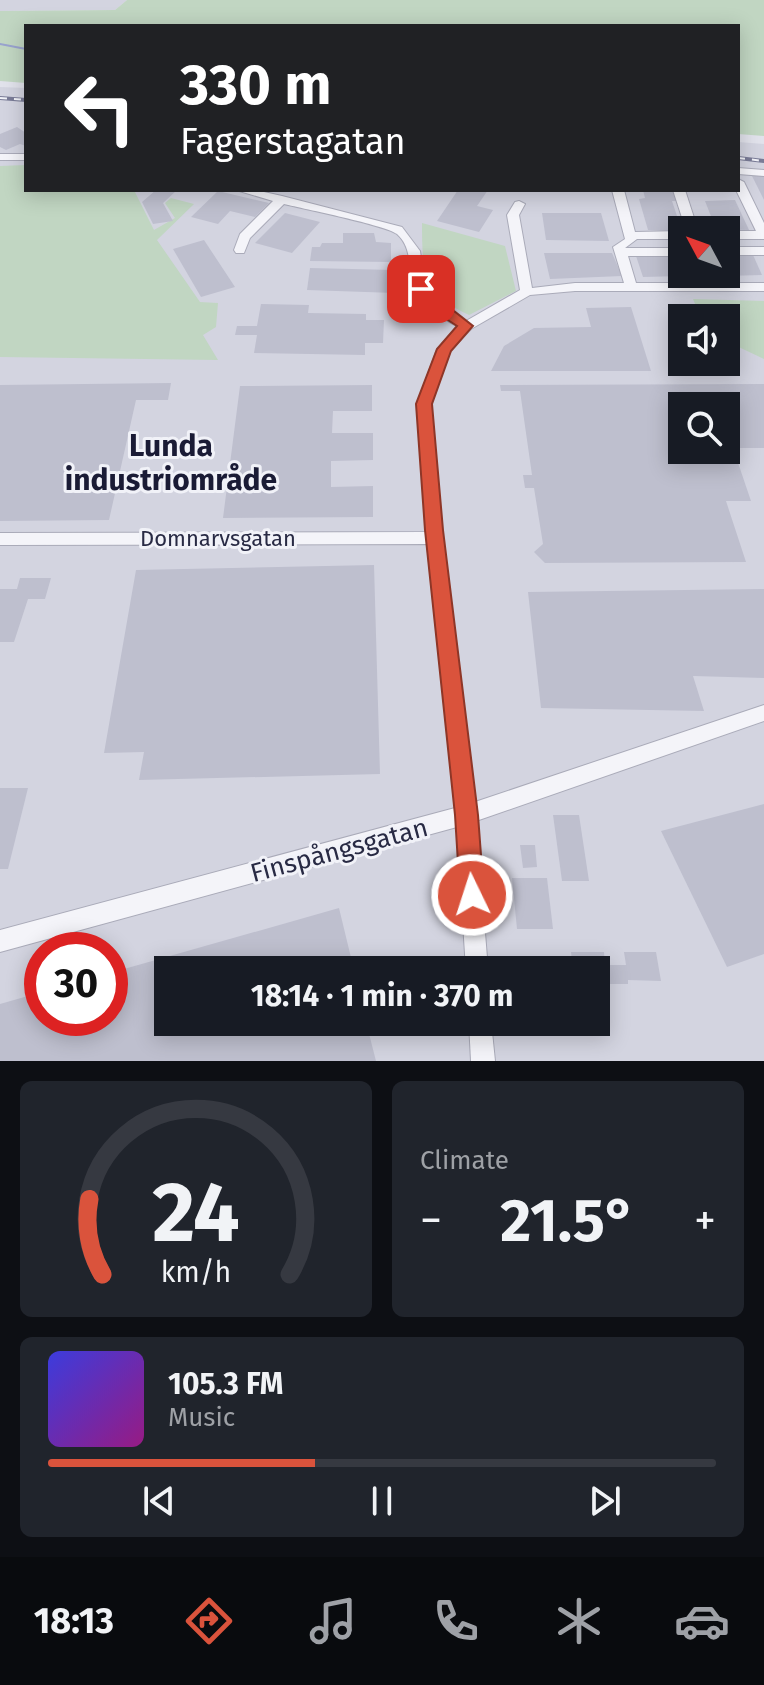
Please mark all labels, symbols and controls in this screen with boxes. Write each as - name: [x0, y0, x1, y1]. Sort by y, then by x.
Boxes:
- text: 330 m: [180, 52, 332, 119]
- icon: left: [48, 56, 152, 160]
- text: Fagerstagatan: [180, 120, 406, 164]
- north arrow: [668, 216, 740, 288]
- map controls: [668, 216, 740, 464]
- pin: [387, 255, 455, 323]
- icon: arrive: [399, 267, 443, 311]
- button: sound: [668, 304, 740, 376]
- button: search: [668, 392, 740, 464]
- district label: Lunda industriområde: [65, 428, 277, 498]
- street label: Domnarvsgatan: [140, 525, 296, 552]
- street label: Finspångsgatan: [247, 812, 431, 889]
- position arrow: [430, 853, 514, 937]
- speed limit sign: 30: [24, 932, 128, 1036]
- text: 18:14 · 1 min · 370 m: [251, 978, 513, 1014]
- text: Climate: [420, 1145, 509, 1176]
- text: 24: [152, 1163, 240, 1263]
- text: 21.5°: [500, 1185, 636, 1257]
- text: −: [420, 1194, 442, 1247]
- text: +: [694, 1194, 716, 1247]
- text: km/h: [161, 1255, 231, 1290]
- text: 105.3 FM: [168, 1366, 283, 1402]
- text: Music: [168, 1402, 235, 1433]
- icon: previous: [137, 1479, 181, 1523]
- icon: pause: [360, 1479, 404, 1523]
- icon: next: [583, 1479, 627, 1523]
- icon: directions: [181, 1593, 237, 1649]
- icon: music: [305, 1593, 361, 1649]
- icon: phone: [428, 1593, 484, 1649]
- icon: climate: [551, 1593, 607, 1649]
- icon: car: [674, 1593, 730, 1649]
- text: 18:13: [34, 1599, 114, 1643]

